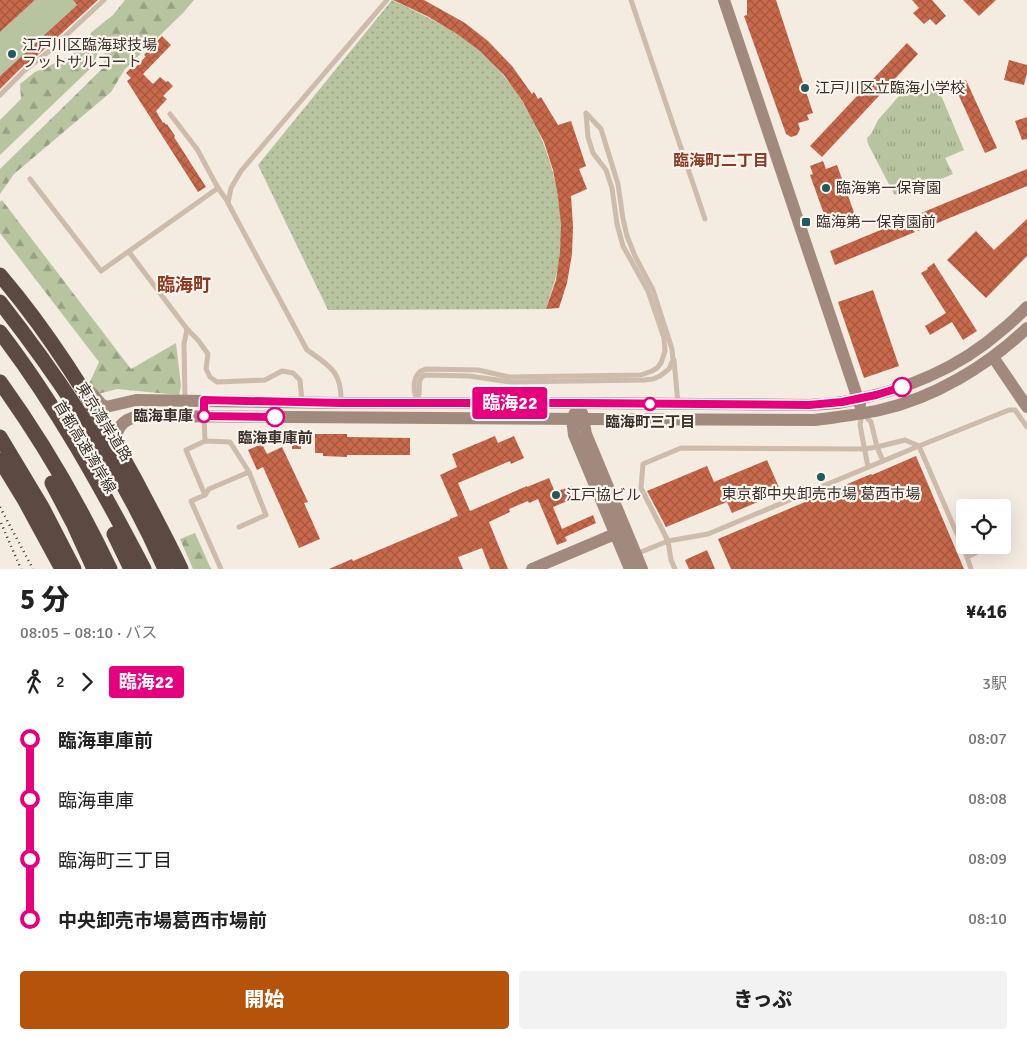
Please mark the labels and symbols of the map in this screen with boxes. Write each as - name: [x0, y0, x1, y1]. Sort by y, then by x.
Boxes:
- place label: 江戸川区臨海球技場 フットサルコート: [22, 36, 157, 71]
- marker: 江戸川区臨海球技場 フットサルコート: [6, 48, 18, 60]
- place label: 江戸川区立臨海小学校: [815, 79, 965, 97]
- marker: 江戸川区立臨海小学校: [799, 82, 811, 94]
- district label: 臨海町二丁目: [673, 151, 769, 171]
- place label: 臨海第一保育園: [836, 179, 941, 197]
- marker: 臨海第一保育園: [820, 182, 832, 194]
- place label: 臨海第一保育園前: [816, 213, 936, 231]
- marker: 臨海第一保育園前: [800, 216, 812, 228]
- district label: 臨海町: [157, 274, 211, 296]
- unlabelled marker: [892, 377, 912, 397]
- street label: 東京湾岸道路: [73, 379, 135, 465]
- line badge: 臨海22: [475, 387, 545, 419]
- street label: 首都高速湾岸線: [50, 397, 120, 497]
- marker: 臨海町三丁目: [643, 397, 657, 411]
- place label: 臨海車庫: [133, 407, 193, 425]
- marker: 臨海車庫前: [265, 407, 285, 427]
- marker: 臨海車庫: [197, 409, 211, 423]
- place label: 臨海町三丁目: [605, 413, 695, 431]
- place label: 臨海車庫前: [237, 429, 313, 447]
- marker: 東京都中央卸売市場 葛西市場: [815, 471, 827, 483]
- place label: 東京都中央卸売市場 葛西市場: [722, 485, 920, 503]
- place label: 江戸協ビル: [566, 486, 641, 504]
- marker: 江戸協ビル: [550, 489, 562, 501]

